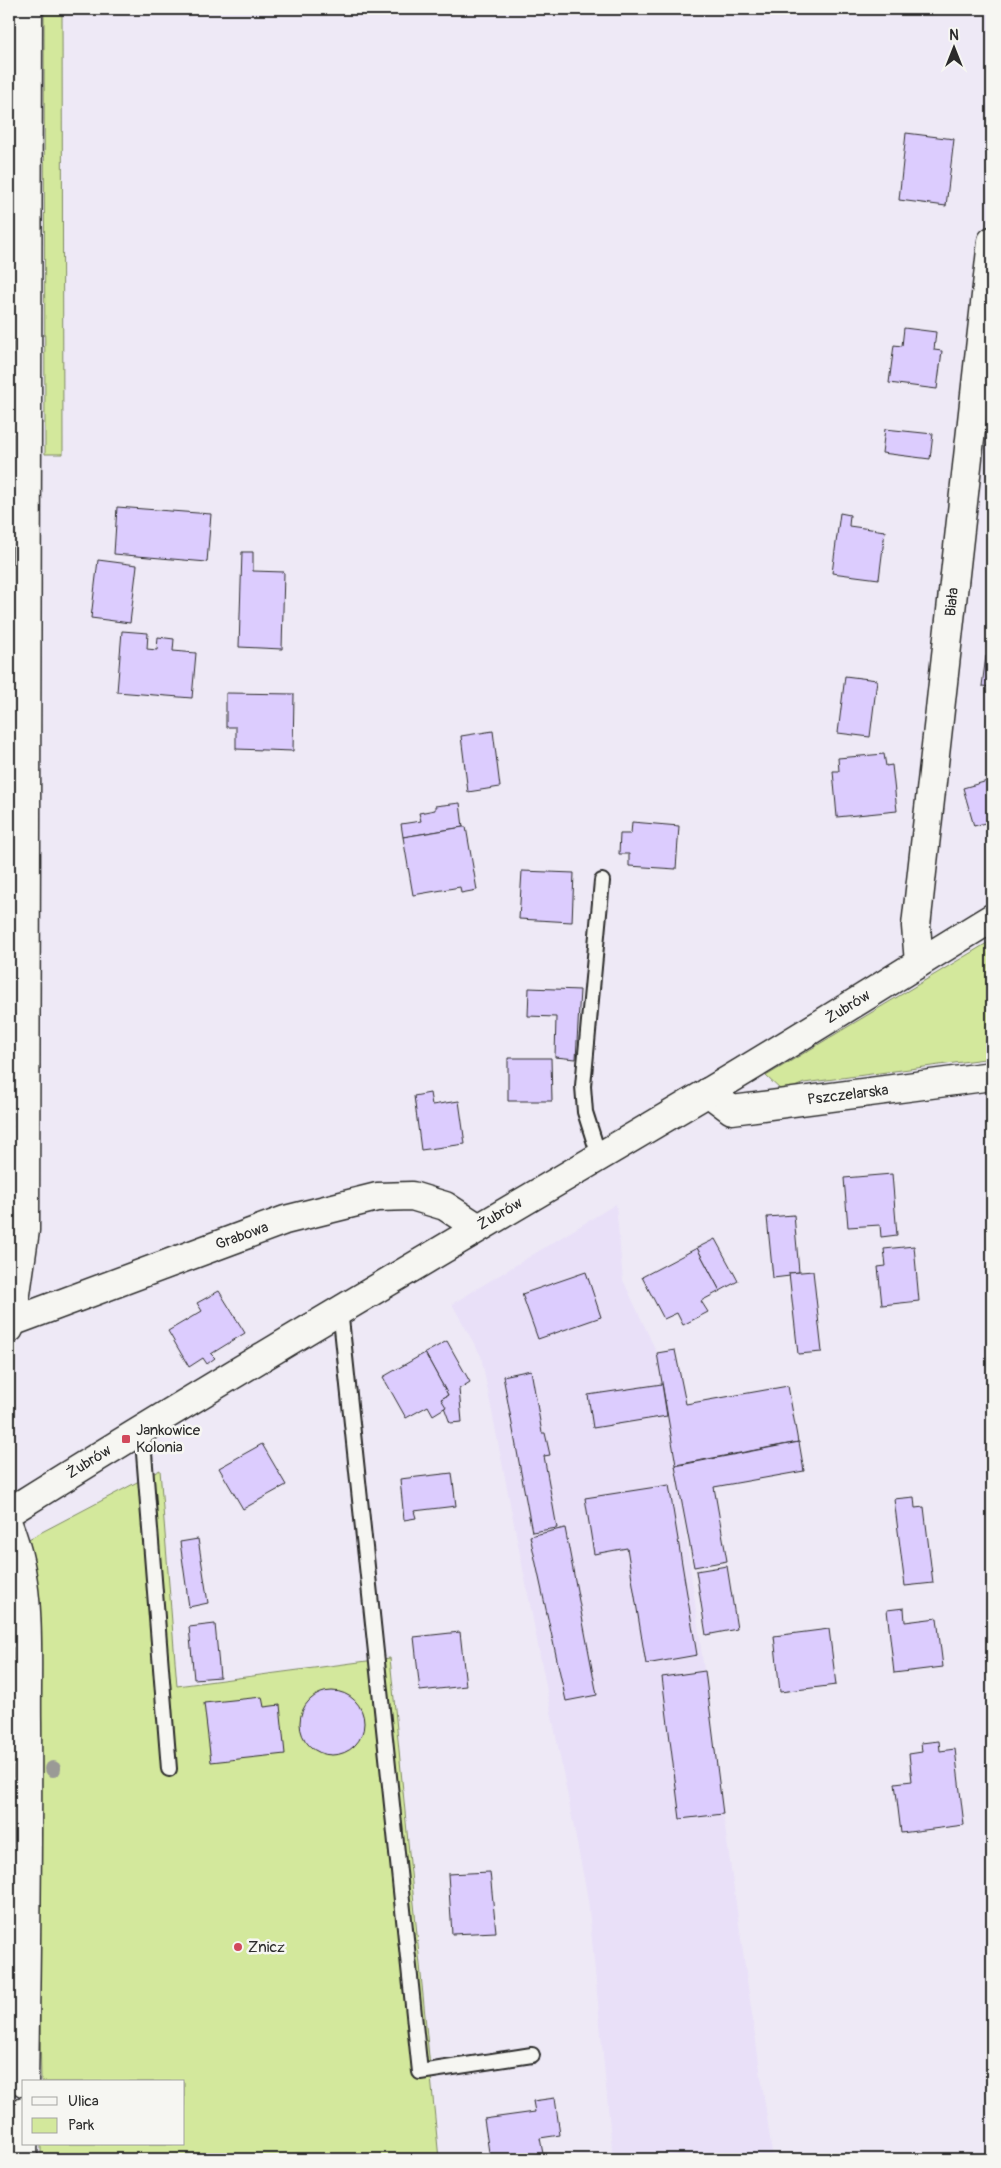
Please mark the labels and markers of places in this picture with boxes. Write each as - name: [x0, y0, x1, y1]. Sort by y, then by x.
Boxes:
- place label: Jankowice Kolonia: [136, 1421, 201, 1457]
- marker: Jankowice Kolonia: [120, 1433, 132, 1445]
- place label: Znicz: [248, 1938, 285, 1957]
- marker: Znicz: [232, 1941, 244, 1953]

